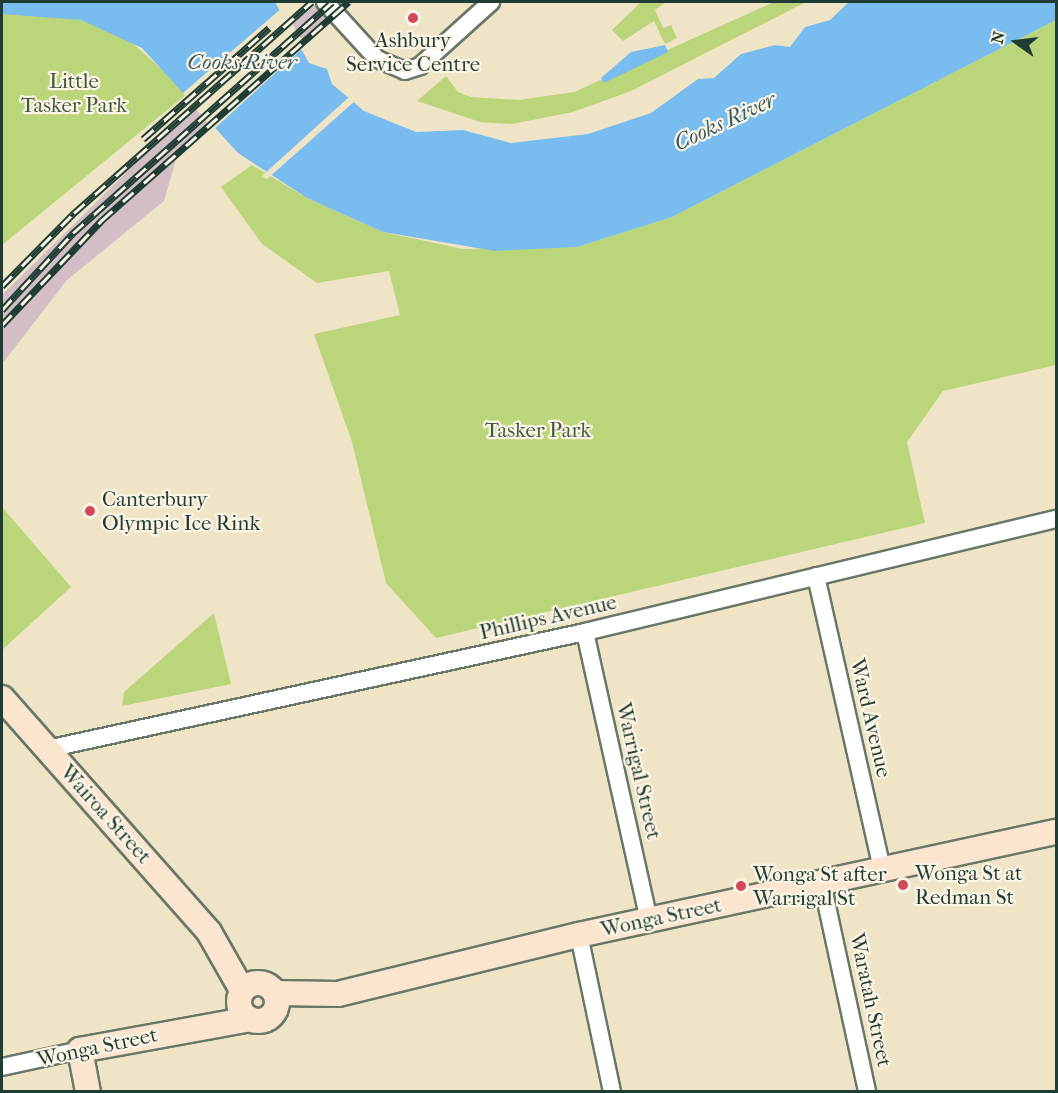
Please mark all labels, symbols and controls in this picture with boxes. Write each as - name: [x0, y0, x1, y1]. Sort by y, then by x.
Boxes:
- marker: Ashbury Service Centre: [406, 11, 420, 25]
- north arrow: [986, 12, 1046, 72]
- place label: Ashbury Service Centre: [346, 27, 480, 77]
- text: N: [987, 29, 1009, 46]
- water label: Cooks River: [187, 50, 297, 76]
- park label: Little Tasker Park: [21, 68, 127, 118]
- water label: Cooks River: [670, 87, 780, 157]
- park label: Tasker Park: [485, 417, 591, 443]
- place label: Canterbury Olympic Ice Rink: [102, 486, 260, 536]
- marker: Canterbury Olympic Ice Rink: [83, 504, 97, 518]
- street label: Phillips Avenue: [477, 589, 619, 645]
- street label: Ward Avenue: [845, 656, 897, 780]
- street label: Warrigal Street: [611, 700, 667, 842]
- street label: Wairoa Street: [55, 759, 157, 869]
- place label: Wonga St at Redman St: [915, 860, 1022, 910]
- place label: Wonga St after Warrigal St: [753, 861, 887, 911]
- marker: Wonga St at Redman St: [896, 878, 910, 892]
- marker: Wonga St after Warrigal St: [734, 879, 748, 893]
- street label: Wonga Street: [598, 892, 724, 942]
- street label: Waratah Street: [844, 931, 898, 1069]
- street label: Wonga Street: [34, 1022, 160, 1072]

